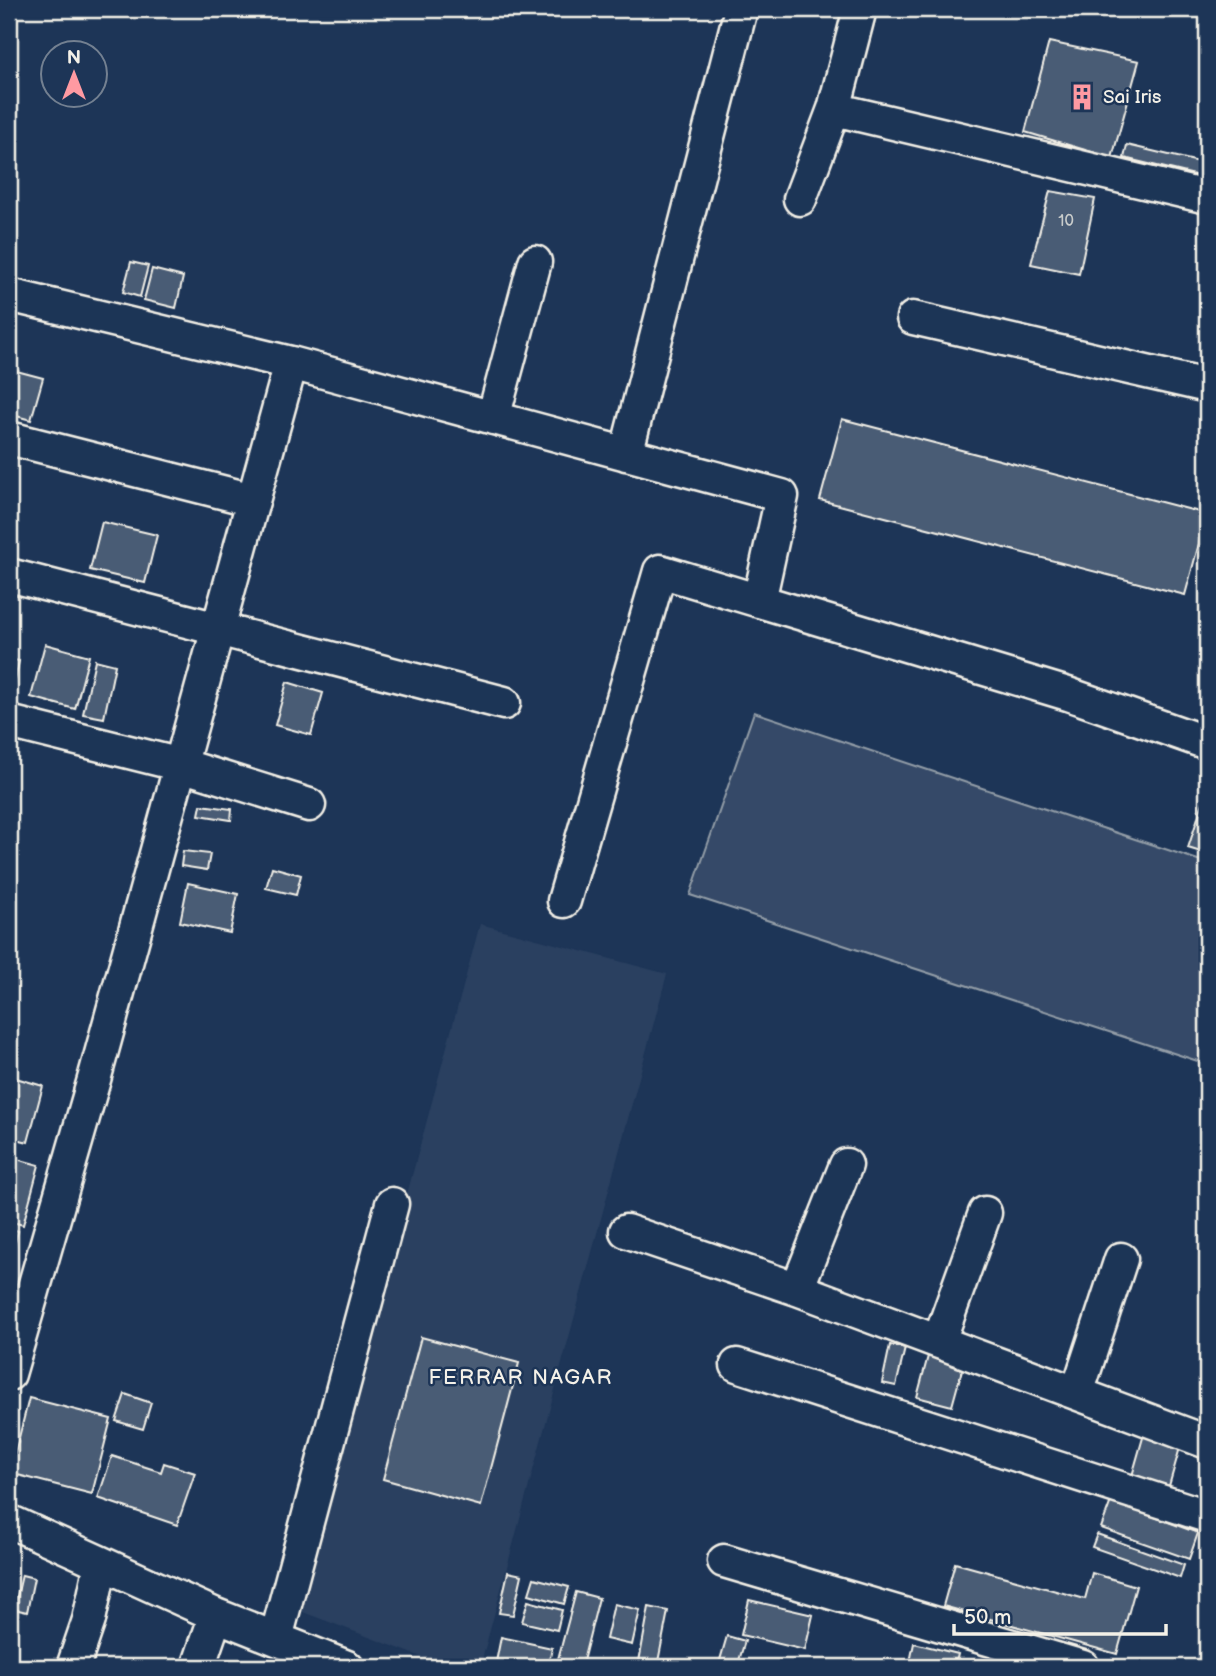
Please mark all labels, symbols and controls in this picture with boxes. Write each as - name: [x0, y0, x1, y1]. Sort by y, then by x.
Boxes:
- north arrow: [38, 38, 108, 108]
- text: N: [67, 47, 81, 70]
- building icon: Sai Iris: [1067, 82, 1097, 112]
- place label: Sai Iris: [1103, 86, 1161, 109]
- house number: 10: [1058, 212, 1074, 231]
- district label: FERRAR NAGAR: [429, 1365, 613, 1390]
- scale bar: [954, 1592, 1165, 1636]
- text: 50 m: [964, 1605, 1011, 1630]

